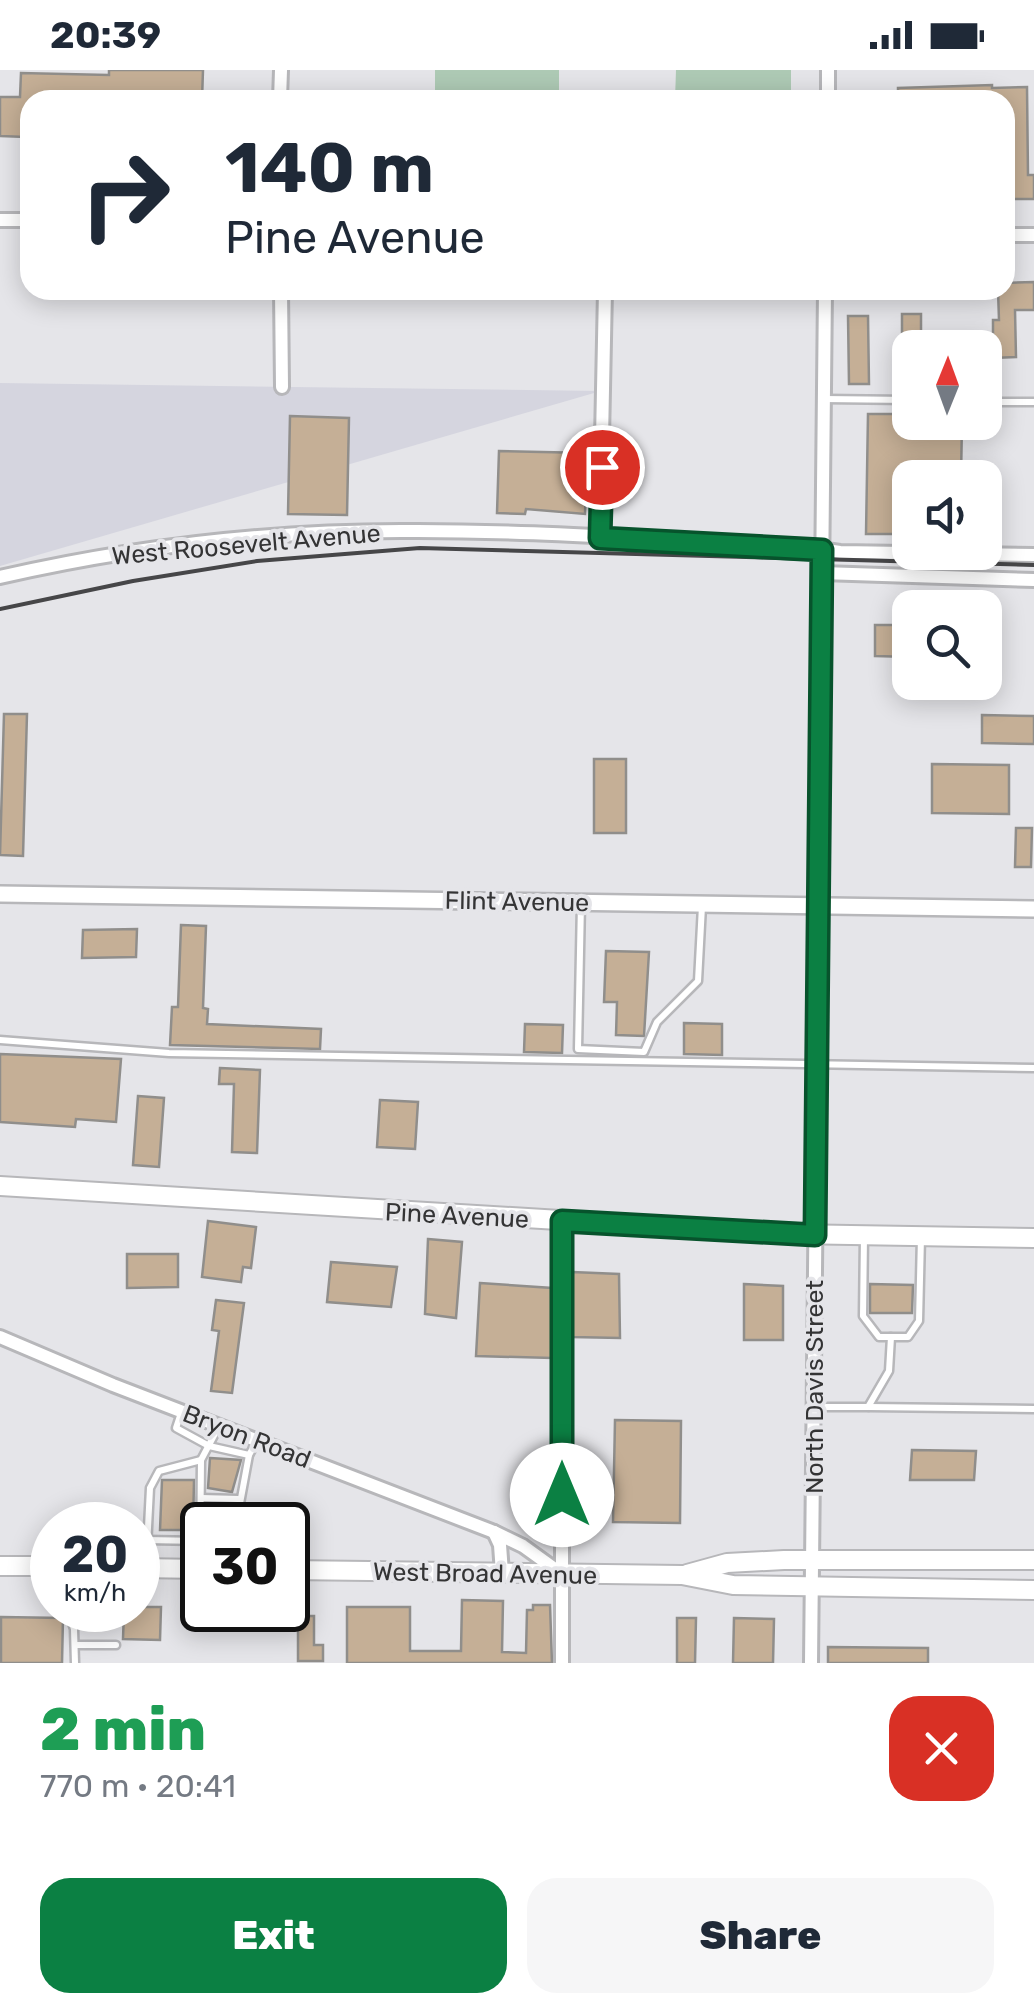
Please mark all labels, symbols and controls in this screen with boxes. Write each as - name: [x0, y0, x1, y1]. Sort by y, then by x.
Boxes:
- text: 20:39: [50, 12, 161, 58]
- text: 140 m: [225, 127, 434, 210]
- icon: right: [60, 130, 190, 260]
- text: Pine Avenue: [225, 211, 485, 264]
- north arrow: [892, 330, 1002, 440]
- map controls: [892, 330, 1002, 700]
- pin: [560, 425, 645, 510]
- icon: arrive: [575, 440, 630, 495]
- button: sound: [892, 460, 1002, 570]
- street label: West Roosevelt Avenue: [110, 518, 382, 571]
- button: search: [892, 590, 1002, 700]
- street label: Flint Avenue: [444, 886, 589, 917]
- street label: Pine Avenue: [384, 1197, 530, 1234]
- street label: North Davis Street: [800, 1280, 829, 1494]
- street label: Bryon Road: [179, 1399, 315, 1474]
- position arrow: [510, 1443, 614, 1547]
- speed limit sign: 30: [180, 1502, 310, 1632]
- text: 20: [62, 1525, 128, 1585]
- street label: West Broad Avenue: [373, 1557, 597, 1590]
- text: km/h: [64, 1578, 126, 1607]
- text: 2 min: [40, 1694, 206, 1765]
- button: close: [889, 1696, 994, 1801]
- text: 770 m · 20:41: [40, 1767, 236, 1805]
- button: Exit: [40, 1878, 507, 1993]
- button: Share: [527, 1878, 994, 1993]

